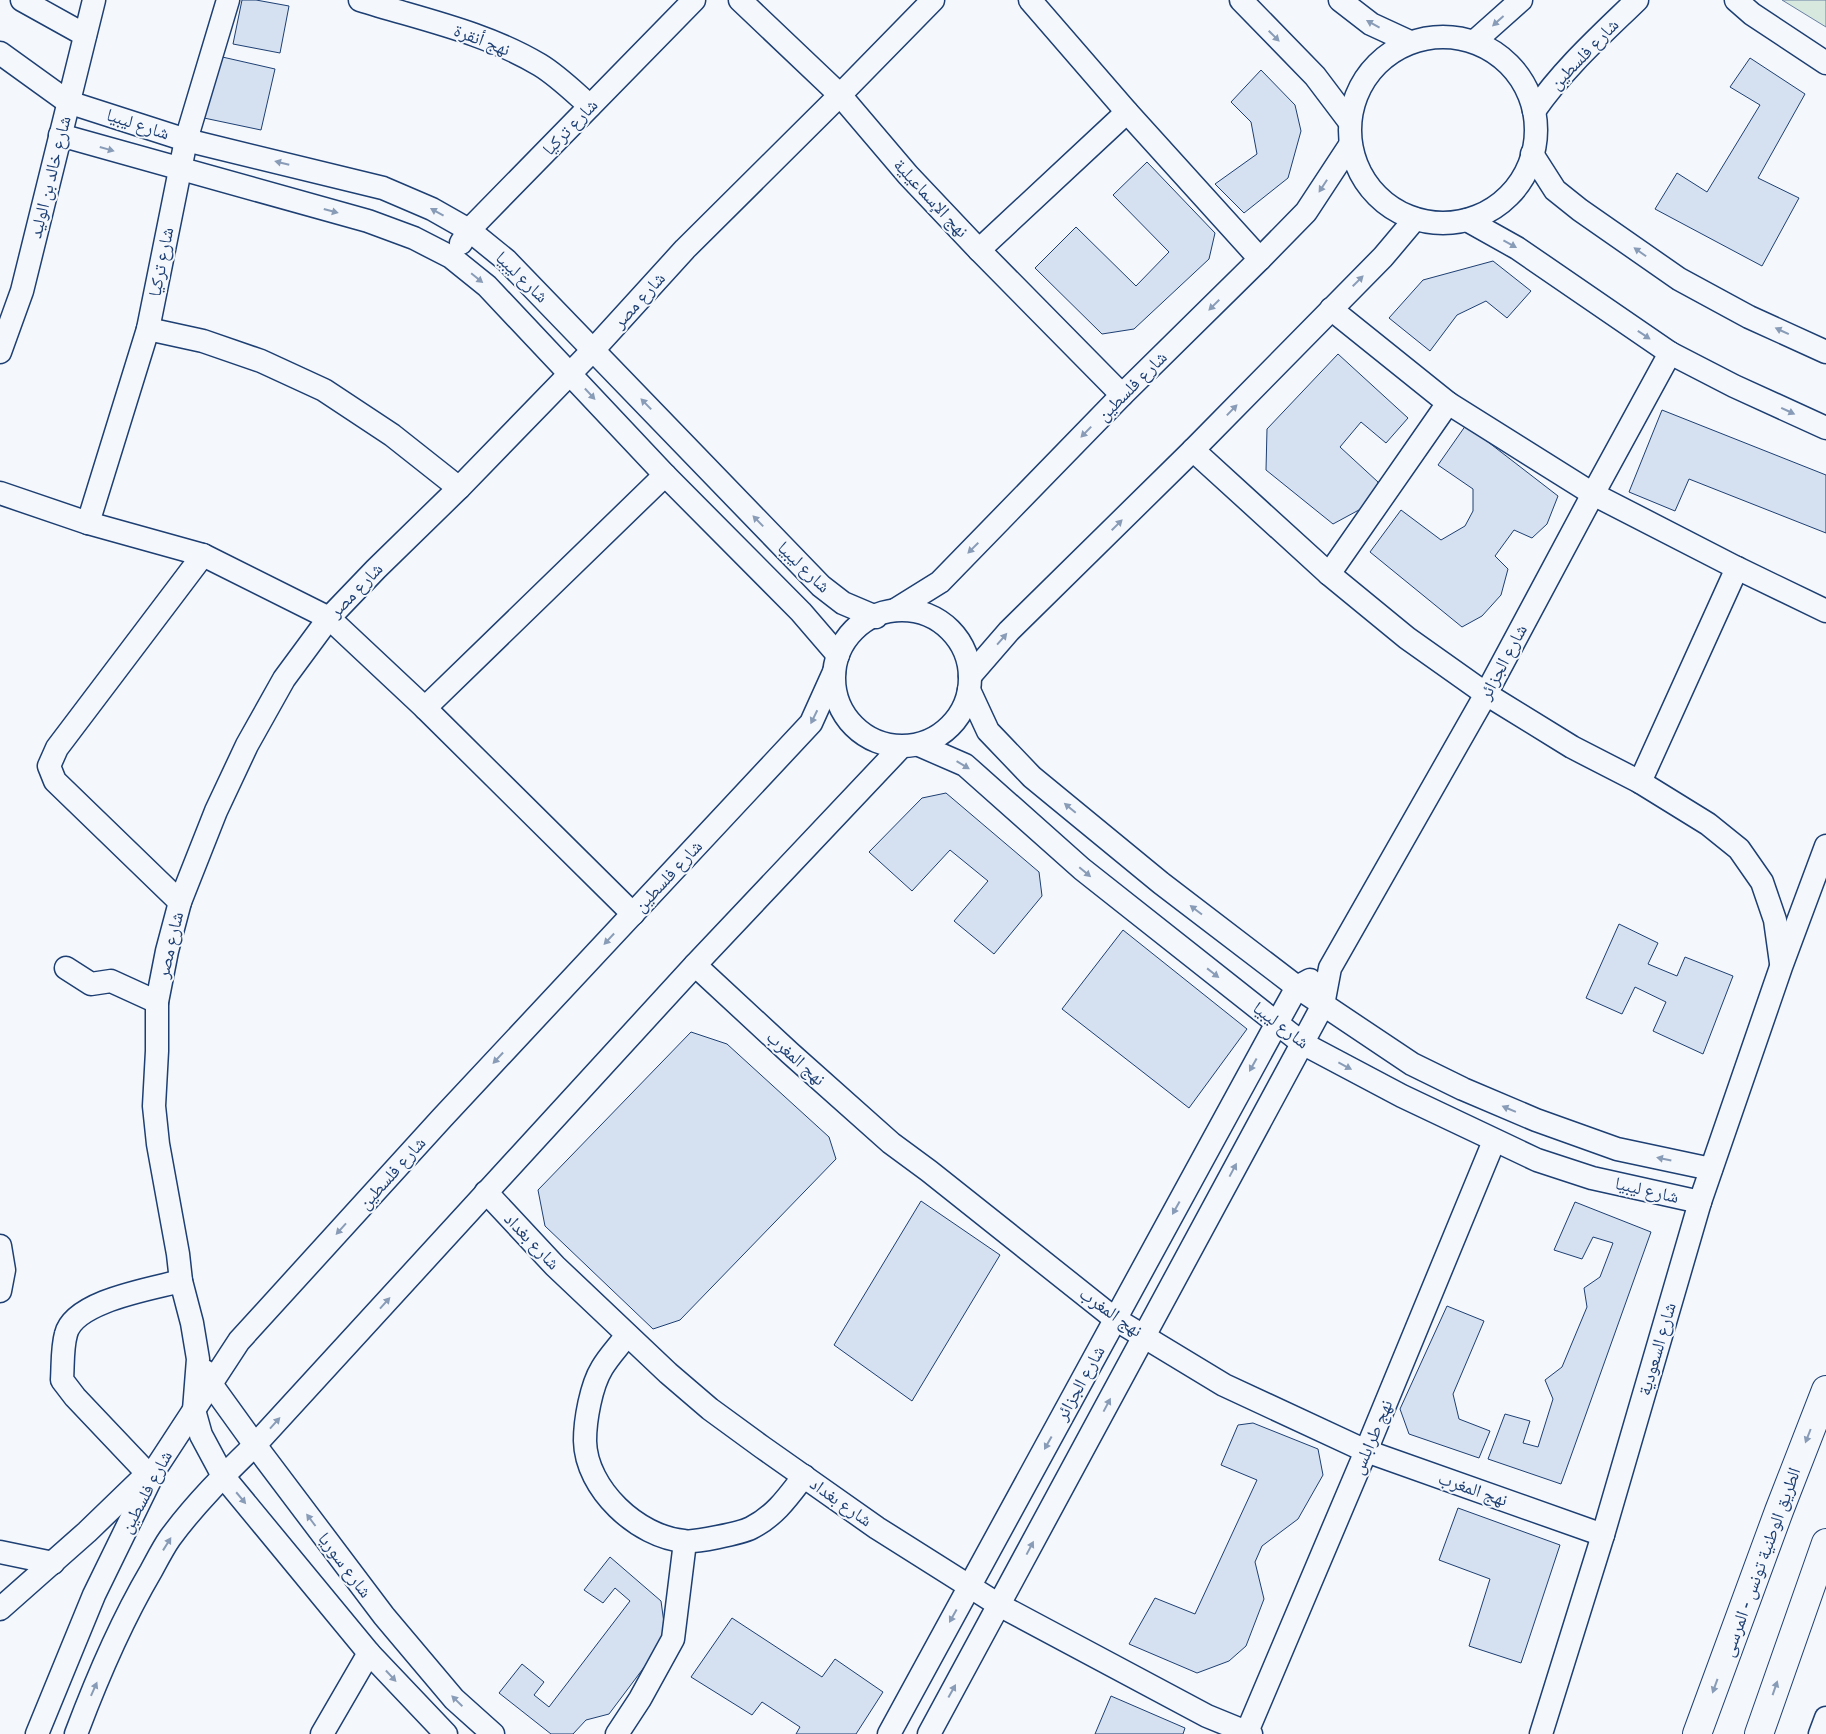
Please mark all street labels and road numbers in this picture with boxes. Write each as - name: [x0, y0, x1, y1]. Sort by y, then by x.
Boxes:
- street label: شارع فلسطين: [1545, 14, 1623, 94]
- street label: نهج أنقرة: [450, 19, 513, 62]
- street label: شارع تركيا: [538, 94, 602, 160]
- street label: شارع ليبيا: [104, 104, 172, 144]
- street label: شارع خالد بن الوليد: [24, 114, 76, 240]
- street label: نهج الإسماعيلية: [888, 154, 973, 243]
- street label: شارع تركيا: [144, 225, 178, 299]
- street label: شارع ليبيا: [491, 247, 553, 307]
- street label: شارع مصر: [608, 267, 670, 333]
- street label: شارع فلسطين: [1092, 346, 1172, 426]
- street label: شارع ليبيا: [773, 537, 835, 597]
- street label: شارع مصر: [324, 558, 387, 623]
- street label: شارع الجزائر: [1474, 621, 1532, 704]
- street label: شارع فلسطين: [629, 835, 707, 917]
- street label: شارع مصر: [151, 910, 188, 981]
- street label: شارع ليبيا: [1249, 997, 1313, 1053]
- street label: نهج المغرب: [761, 1026, 830, 1091]
- street label: شارع فلسطين: [354, 1132, 430, 1214]
- street label: شارع ليبيا: [1613, 1172, 1681, 1208]
- street label: شارع بغداد: [499, 1208, 565, 1274]
- street label: نهج المغرب: [1075, 1282, 1147, 1342]
- street label: شارع السعودية: [1633, 1300, 1681, 1398]
- street label: شارع الجزائر: [1050, 1342, 1110, 1425]
- street label: نهج طرابلس: [1346, 1396, 1398, 1478]
- street label: شارع فلسطين: [115, 1447, 177, 1537]
- street label: الطريق الوطنية تونس - المرسى: [1717, 1464, 1805, 1660]
- street label: نهج المغرب: [1435, 1467, 1511, 1512]
- street label: شارع بغداد: [806, 1473, 876, 1531]
- street label: شارع سوريا: [313, 1528, 377, 1602]

